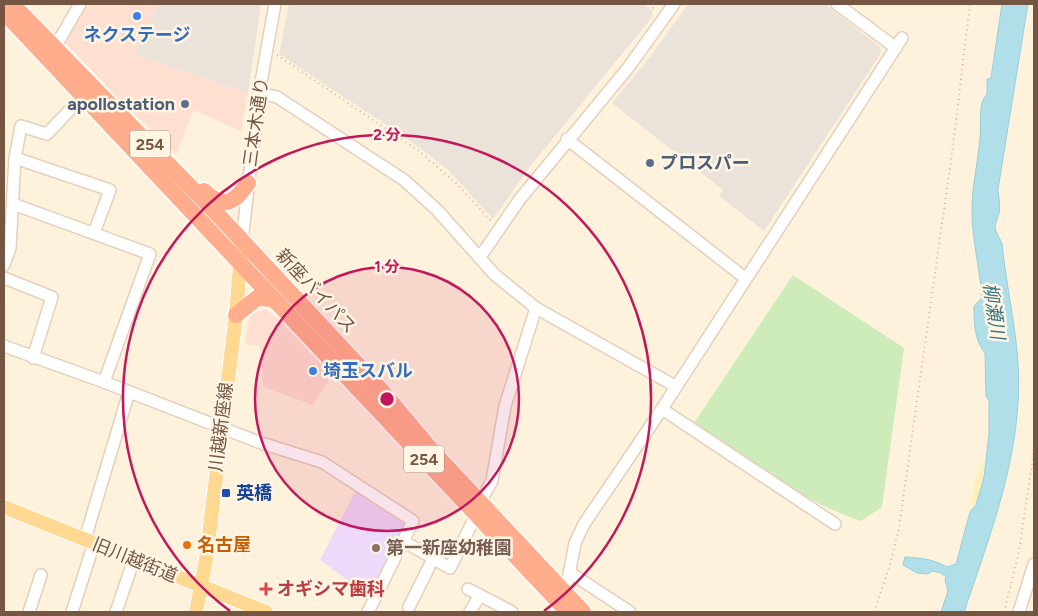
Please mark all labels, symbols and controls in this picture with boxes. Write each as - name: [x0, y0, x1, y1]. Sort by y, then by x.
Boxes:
- marker: ネクステージ: [131, 10, 143, 22]
- place label: ネクステージ: [83, 24, 191, 46]
- street label: 三本木通り: [239, 76, 273, 168]
- place label: apollostation: [67, 93, 175, 115]
- marker: apollostation: [179, 98, 191, 110]
- text: 2 分: [373, 126, 401, 144]
- road number: 254: [130, 130, 170, 158]
- place label: プロスパー: [660, 152, 750, 174]
- marker: プロスパー: [644, 157, 656, 169]
- street label: 新座バイパス: [271, 244, 361, 338]
- text: 1 分: [375, 258, 399, 276]
- water label: 柳瀬川: [979, 281, 1010, 343]
- place label: 埼玉スバル: [323, 360, 413, 382]
- marker: 埼玉スバル: [307, 365, 319, 377]
- street label: 川越新座線: [205, 381, 237, 473]
- centre of rings: [378, 390, 396, 408]
- road number: 254: [404, 446, 444, 472]
- place label: 英橋: [236, 482, 272, 504]
- marker: 英橋: [220, 487, 232, 499]
- street label: 旧川越街道: [89, 533, 181, 587]
- place label: 名古屋: [197, 534, 251, 556]
- place label: 第一新座幼稚園: [386, 537, 512, 559]
- marker: 名古屋: [181, 539, 193, 551]
- marker: 第一新座幼稚園: [370, 542, 382, 554]
- place label: オギシマ歯科: [277, 578, 385, 600]
- marker: オギシマ歯科: [259, 582, 273, 596]

